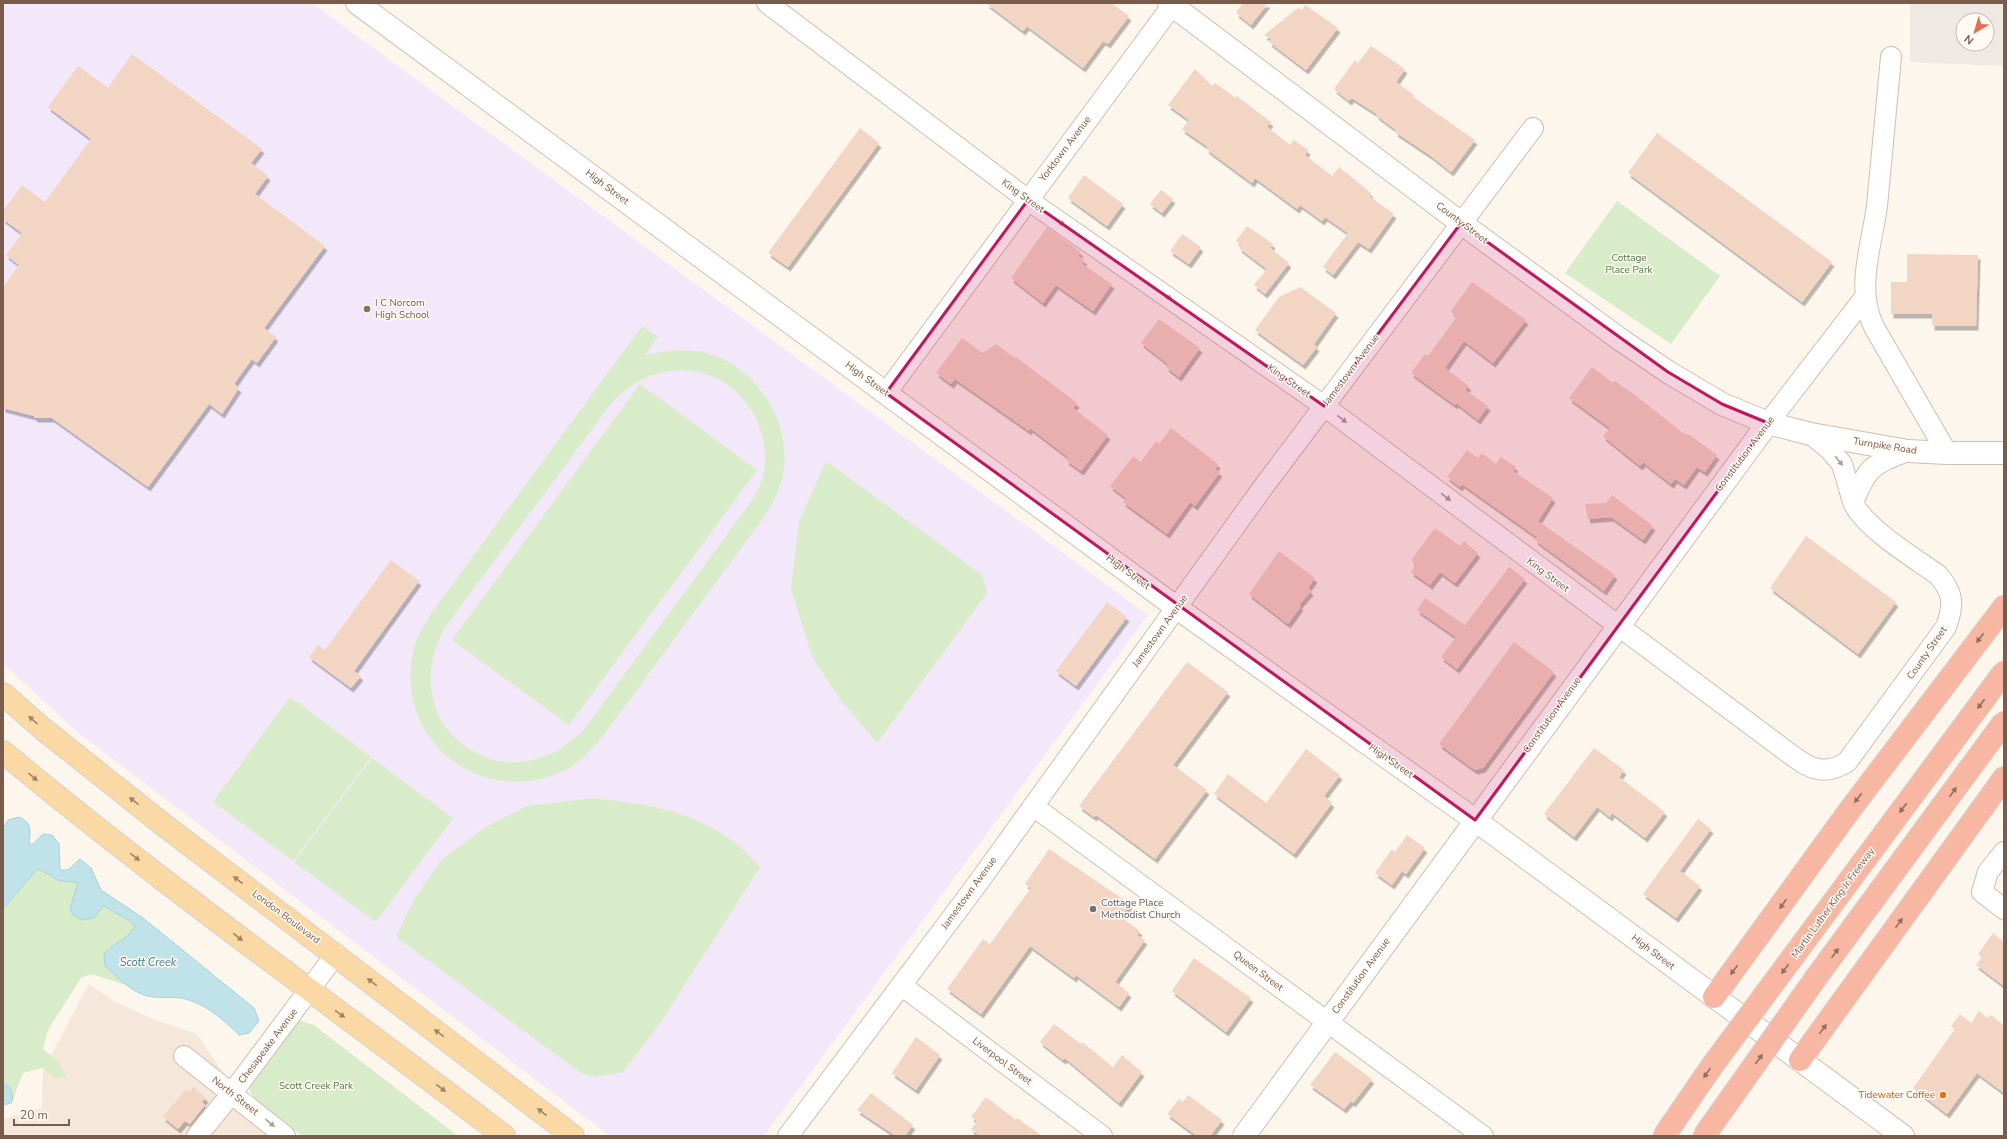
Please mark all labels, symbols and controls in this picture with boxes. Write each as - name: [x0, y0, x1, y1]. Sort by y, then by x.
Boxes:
- north arrow: [1955, 12, 1995, 52]
- text: N: [1961, 31, 1977, 48]
- street label: Yorktown Avenue: [1035, 113, 1094, 185]
- street label: High Street: [582, 166, 632, 208]
- street label: King Street: [999, 176, 1048, 217]
- street label: County Street: [1433, 199, 1491, 247]
- one-way arrow: [1054, 218, 1065, 226]
- park label: Cottage Place Park: [1606, 251, 1653, 277]
- one-way arrow: [1161, 292, 1172, 300]
- place label: I C Norcom High School: [375, 296, 430, 322]
- marker: I C Norcom High School: [362, 304, 372, 314]
- street label: Jamestown Avenue: [1319, 331, 1383, 410]
- street label: High Street: [842, 358, 892, 400]
- street label: King Street: [1265, 361, 1314, 401]
- street label: Constitution Avenue: [1712, 413, 1778, 495]
- one-way arrow: [1337, 415, 1347, 423]
- street label: Turnpike Road: [1852, 434, 1918, 458]
- one-way arrow: [1835, 455, 1843, 466]
- one-way arrow: [1440, 493, 1451, 501]
- street label: High Street: [1103, 551, 1153, 593]
- street label: King Street: [1524, 554, 1573, 596]
- street label: Jamestown Avenue: [1128, 592, 1191, 671]
- street label: County Street: [1904, 623, 1951, 682]
- one-way arrow: [1977, 633, 1985, 643]
- street label: Constitution Avenue: [1520, 674, 1584, 756]
- one-way arrow: [1977, 698, 1985, 709]
- one-way arrow: [28, 715, 38, 725]
- street label: High Street: [1366, 741, 1416, 782]
- one-way arrow: [28, 773, 38, 781]
- one-way arrow: [1949, 786, 1957, 797]
- one-way arrow: [1855, 793, 1863, 803]
- one-way arrow: [129, 797, 140, 806]
- one-way arrow: [1899, 803, 1907, 813]
- street label: Martin Luther King Jr Freeway: [1788, 844, 1878, 961]
- one-way arrow: [130, 853, 141, 862]
- street label: Jamestown Avenue: [937, 854, 1000, 933]
- one-way arrow: [232, 876, 243, 884]
- street label: London Boulevard: [249, 887, 323, 947]
- place label: Cottage Place Methodist Church: [1101, 896, 1180, 922]
- one-way arrow: [1779, 898, 1787, 909]
- marker: Cottage Place Methodist Church: [1088, 904, 1098, 914]
- one-way arrow: [1895, 918, 1903, 929]
- street label: High Street: [1628, 931, 1678, 973]
- one-way arrow: [233, 932, 244, 941]
- street label: Constitution Avenue: [1329, 935, 1393, 1017]
- street label: Queen Street: [1230, 948, 1286, 995]
- one-way arrow: [1830, 948, 1838, 958]
- water label: Scott Creek: [120, 955, 177, 970]
- one-way arrow: [1781, 964, 1789, 974]
- one-way arrow: [1730, 965, 1738, 976]
- one-way arrow: [367, 978, 378, 986]
- street label: Chesapeake Avenue: [235, 1005, 301, 1087]
- one-way arrow: [335, 1010, 345, 1018]
- one-way arrow: [1819, 1023, 1827, 1034]
- one-way arrow: [433, 1029, 444, 1038]
- street label: Liverpool Street: [969, 1034, 1035, 1088]
- one-way arrow: [1755, 1053, 1763, 1064]
- one-way arrow: [1703, 1068, 1711, 1079]
- street label: North Street: [209, 1073, 262, 1119]
- park label: Scott Creek Park: [279, 1079, 354, 1093]
- one-way arrow: [436, 1084, 447, 1092]
- place label: Tidewater Coffee: [1858, 1088, 1935, 1102]
- marker: Tidewater Coffee: [1938, 1090, 1948, 1100]
- scale bar: [14, 1101, 69, 1127]
- text: 20 m: [20, 1107, 48, 1123]
- one-way arrow: [537, 1108, 548, 1117]
- one-way arrow: [264, 1119, 275, 1128]

